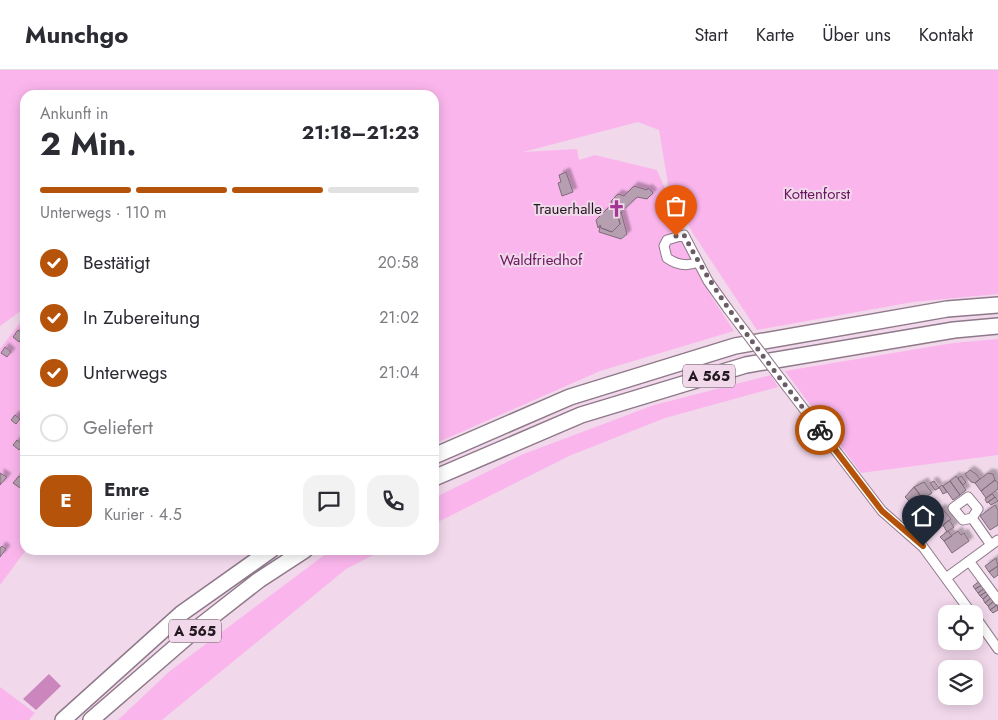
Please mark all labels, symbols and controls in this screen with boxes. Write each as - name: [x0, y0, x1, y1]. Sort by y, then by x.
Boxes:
- text: Munchgo: [25, 17, 128, 52]
- text: Start: [694, 22, 728, 48]
- text: Karte: [756, 22, 794, 48]
- text: Über uns: [822, 22, 891, 48]
- text: Kontakt: [919, 22, 973, 48]
- text: Ankunft in: [40, 102, 108, 125]
- text: 21:18–21:23: [302, 119, 419, 146]
- text: 2 Min.: [40, 121, 137, 167]
- park label: Kottenforst: [784, 183, 851, 205]
- pin: [655, 185, 697, 236]
- icon: bag: [662, 192, 690, 220]
- place label: Trauerhalle: [533, 198, 602, 220]
- church icon: Trauerhalle: [606, 199, 626, 219]
- text: Unterwegs · 110 m: [40, 201, 167, 224]
- icon: check: [40, 249, 68, 277]
- text: Bestätigt: [83, 249, 150, 276]
- park label: Waldfriedhof: [500, 249, 583, 271]
- text: 20:58: [378, 251, 419, 274]
- icon: check: [40, 304, 68, 332]
- text: In Zubereitung: [83, 304, 200, 331]
- text: 21:02: [379, 306, 419, 329]
- icon: check: [40, 359, 68, 387]
- text: Unterwegs: [83, 359, 167, 386]
- text: 21:04: [379, 361, 419, 384]
- road number: A 565: [683, 364, 735, 388]
- courier: [795, 405, 845, 455]
- text: Geliefert: [83, 414, 153, 441]
- icon: bike: [806, 416, 834, 444]
- button: chat: [303, 475, 355, 527]
- button: phone: [367, 475, 419, 527]
- text: Emre: [104, 476, 149, 503]
- text: E: [60, 487, 72, 514]
- pin: [902, 495, 944, 546]
- icon: home: [909, 502, 937, 530]
- text: Kurier · 4.5: [104, 503, 182, 526]
- map controls: [938, 605, 983, 705]
- button: locate: [938, 605, 983, 650]
- road number: A 565: [169, 620, 221, 642]
- button: layers: [938, 660, 983, 705]

